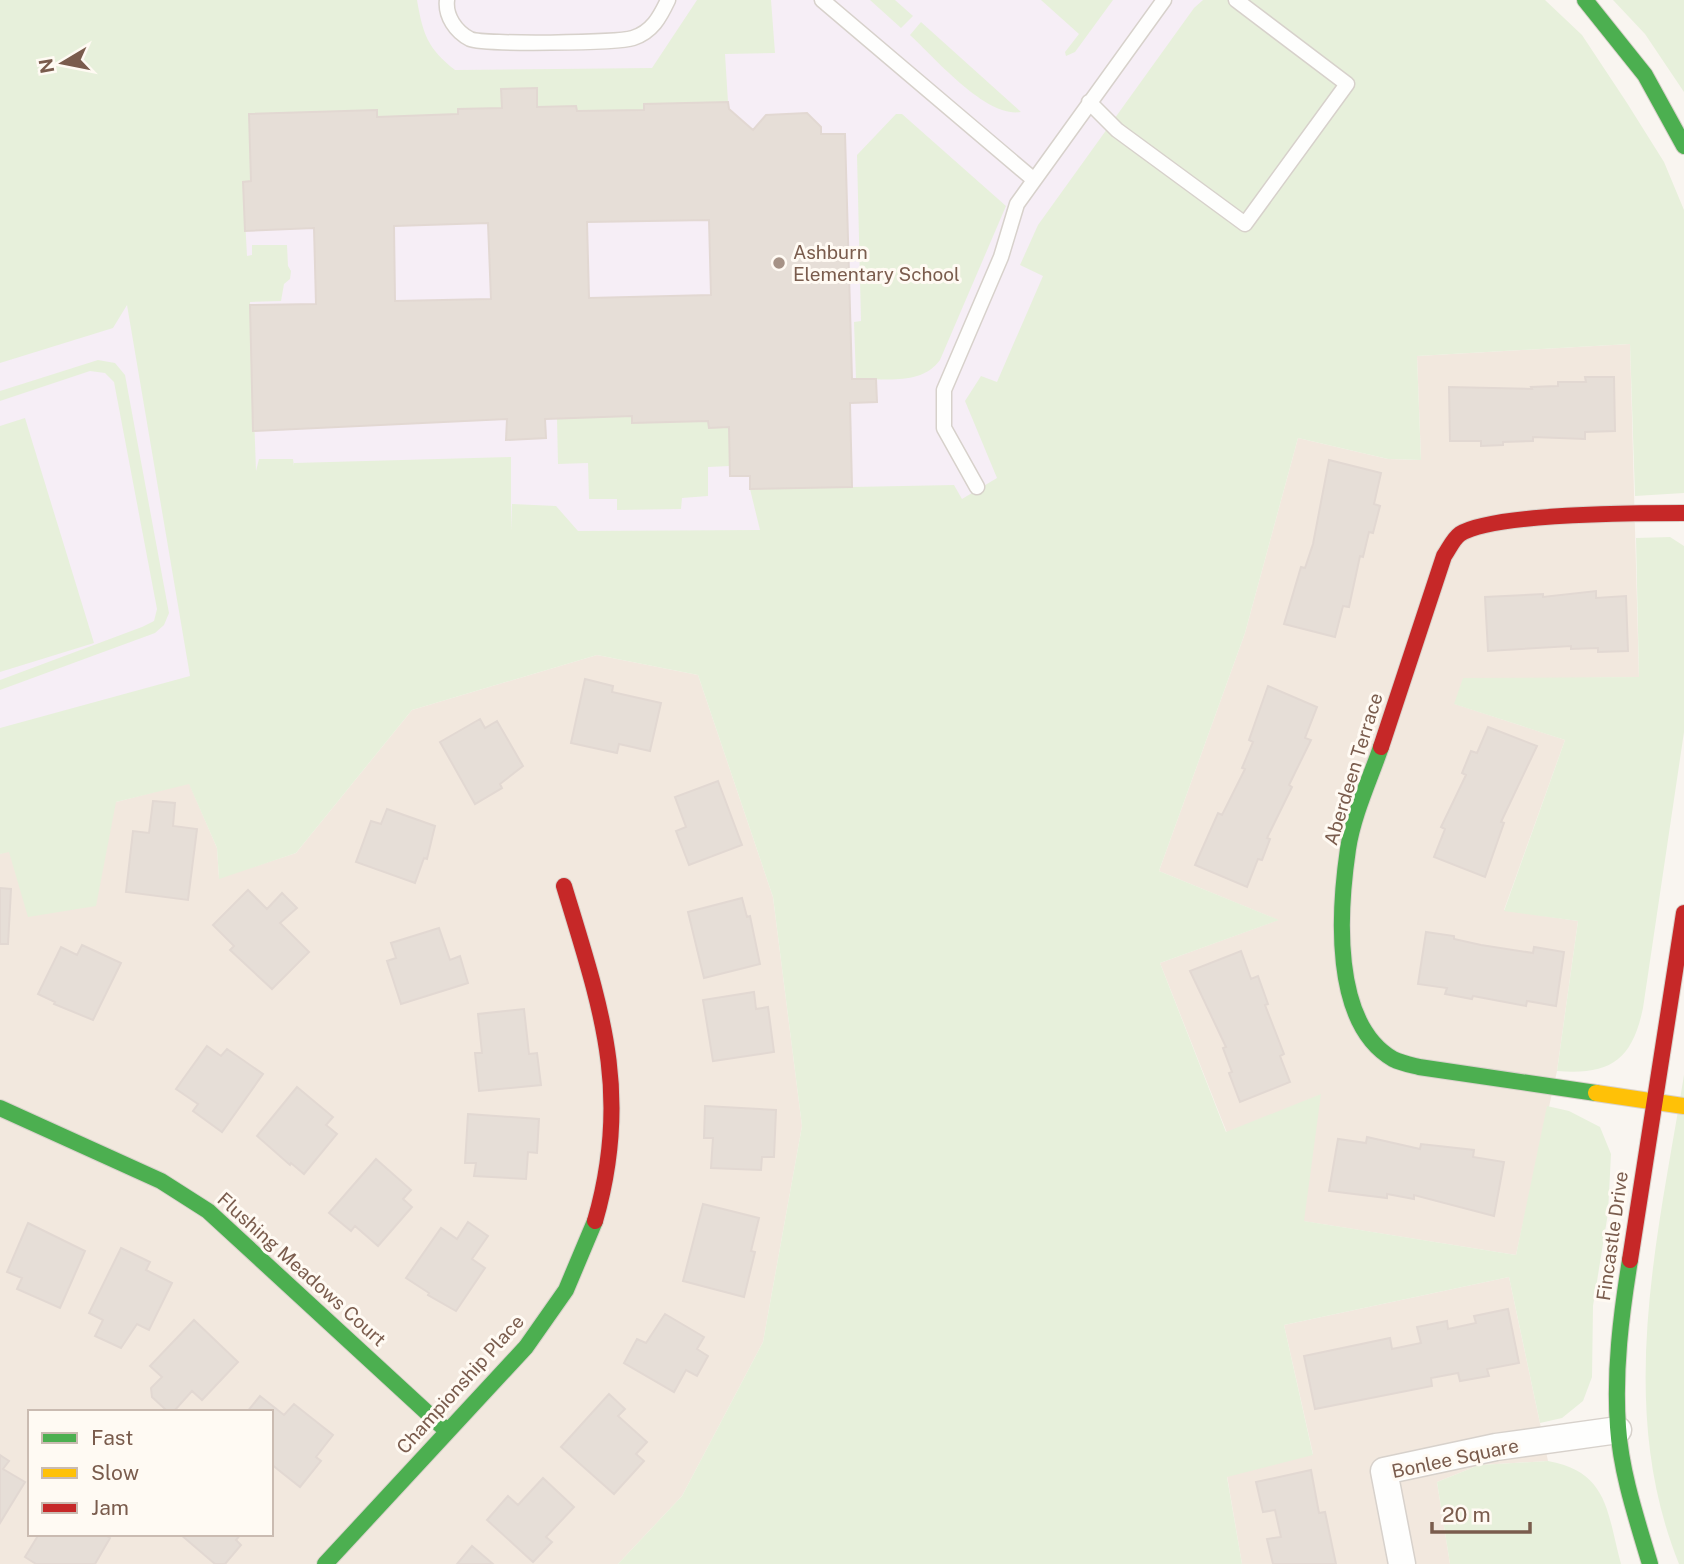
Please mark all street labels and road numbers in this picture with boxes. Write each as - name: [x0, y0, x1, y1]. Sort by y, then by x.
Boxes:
- street label: Aberdeen Terrace: [1319, 690, 1387, 848]
- street label: Fincastle Drive: [1592, 1170, 1632, 1302]
- street label: Flushing Meadows Court: [213, 1188, 391, 1350]
- street label: Championship Place: [392, 1310, 528, 1458]
- street label: Bonlee Square: [1389, 1434, 1521, 1482]

